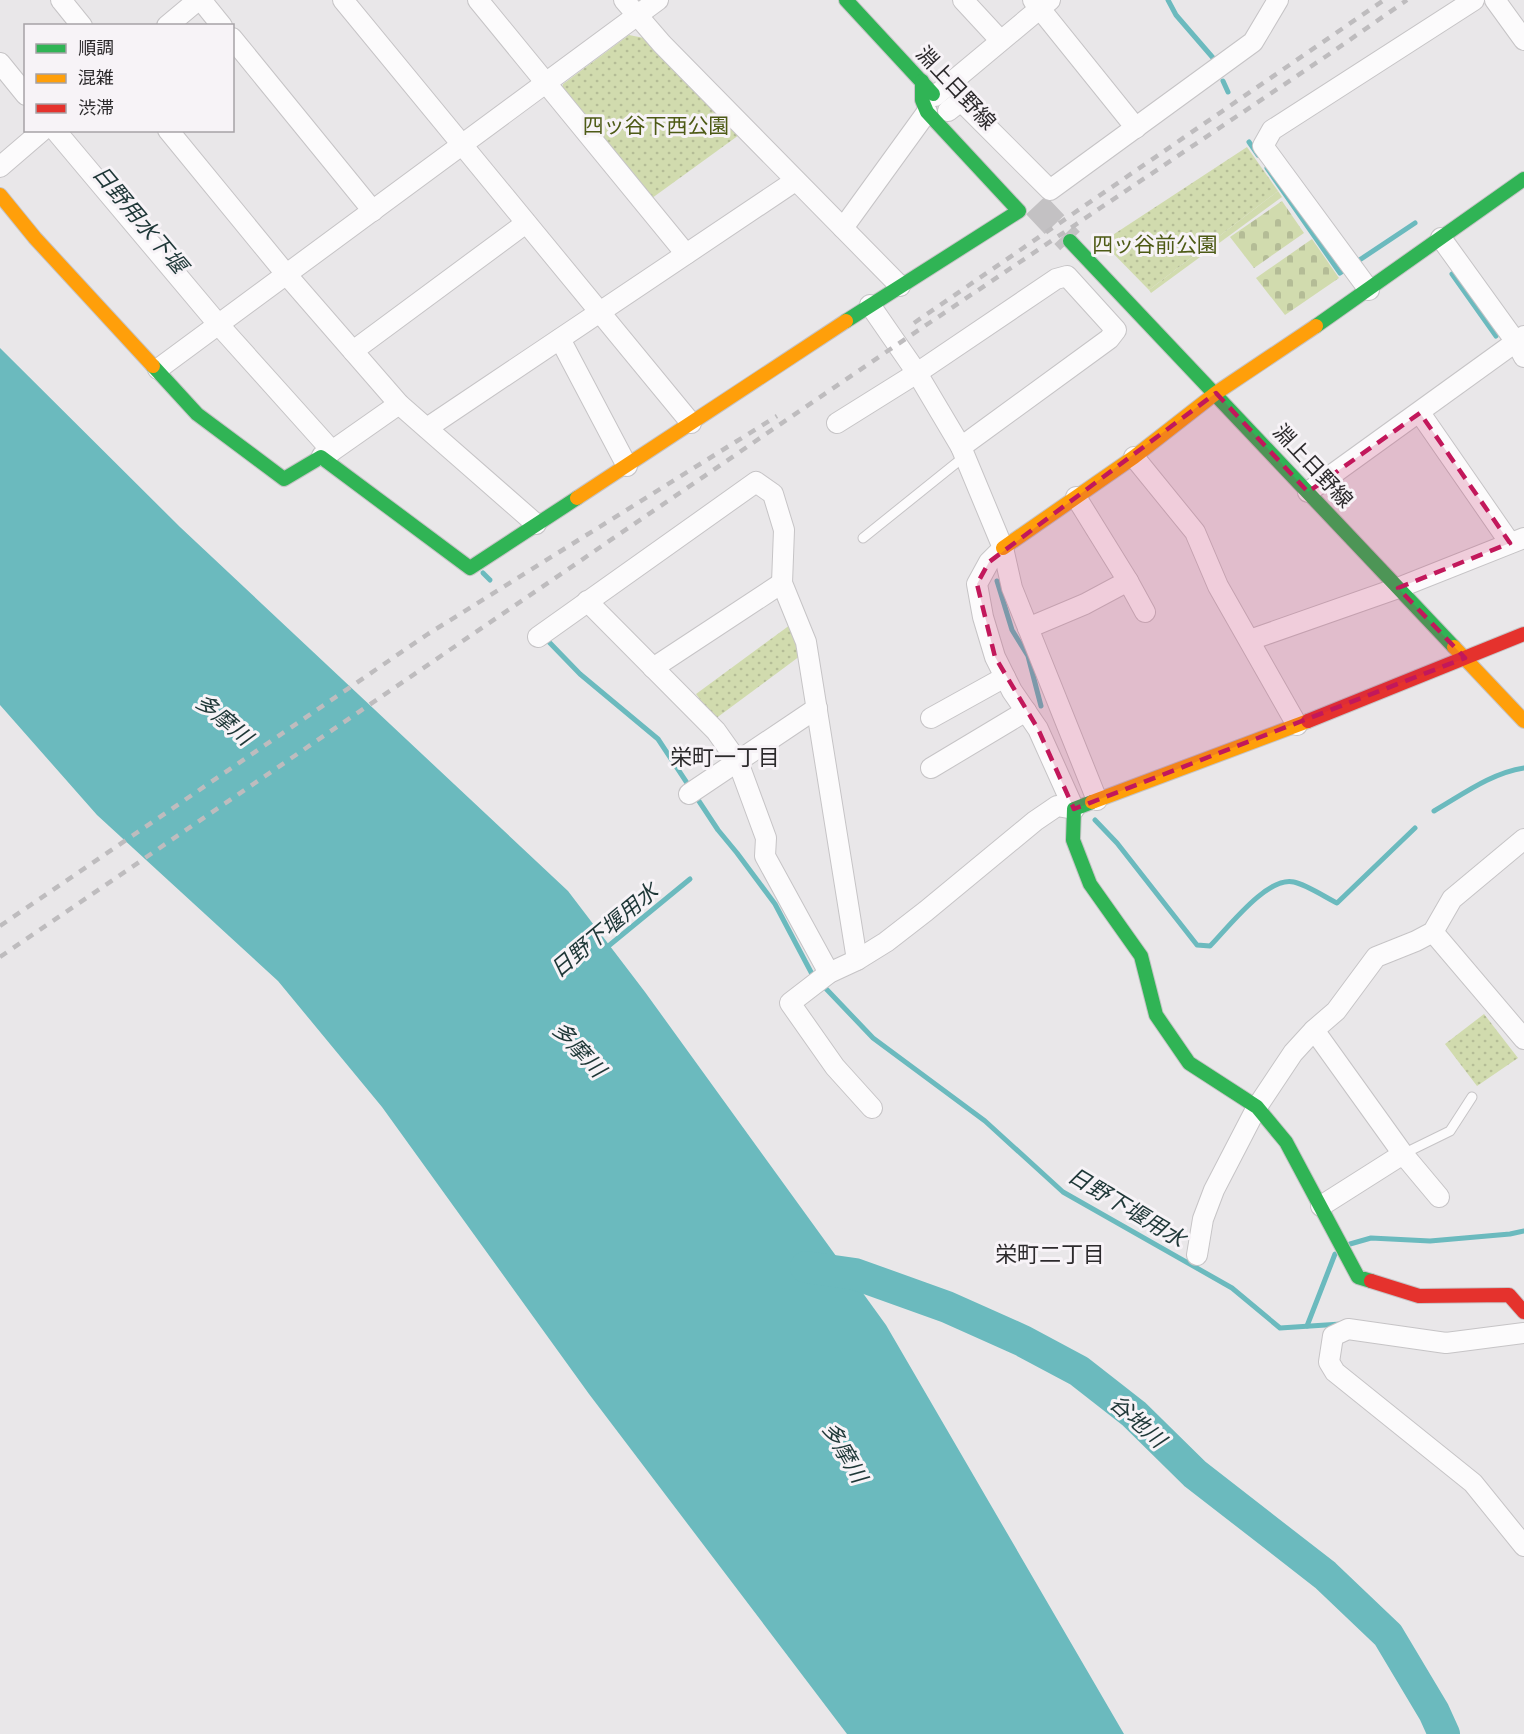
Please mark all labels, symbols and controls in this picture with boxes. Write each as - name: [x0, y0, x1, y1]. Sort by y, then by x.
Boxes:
- legend: [24, 24, 234, 132]
- text: 順調: [78, 37, 114, 59]
- street label: 淵上日野線: [911, 41, 1001, 135]
- text: 混雑: [78, 67, 114, 89]
- text: 渋滞: [78, 97, 114, 119]
- park label: 四ッ谷下西公園: [583, 113, 730, 138]
- water label: 日野用水下堰: [87, 160, 195, 282]
- park label: 四ッ谷前公園: [1092, 232, 1218, 257]
- street label: 淵上日野線: [1268, 419, 1358, 513]
- water label: 多摩川: [190, 688, 259, 752]
- district label: 栄町一丁目: [670, 744, 780, 771]
- water label: 日野下堰用水: [545, 876, 665, 983]
- water label: 多摩川: [546, 1016, 612, 1084]
- water label: 日野下堰用水: [1063, 1162, 1192, 1254]
- district label: 栄町二丁目: [995, 1241, 1105, 1268]
- water label: 谷地川: [1104, 1389, 1173, 1455]
- water label: 多摩川: [816, 1417, 874, 1489]

